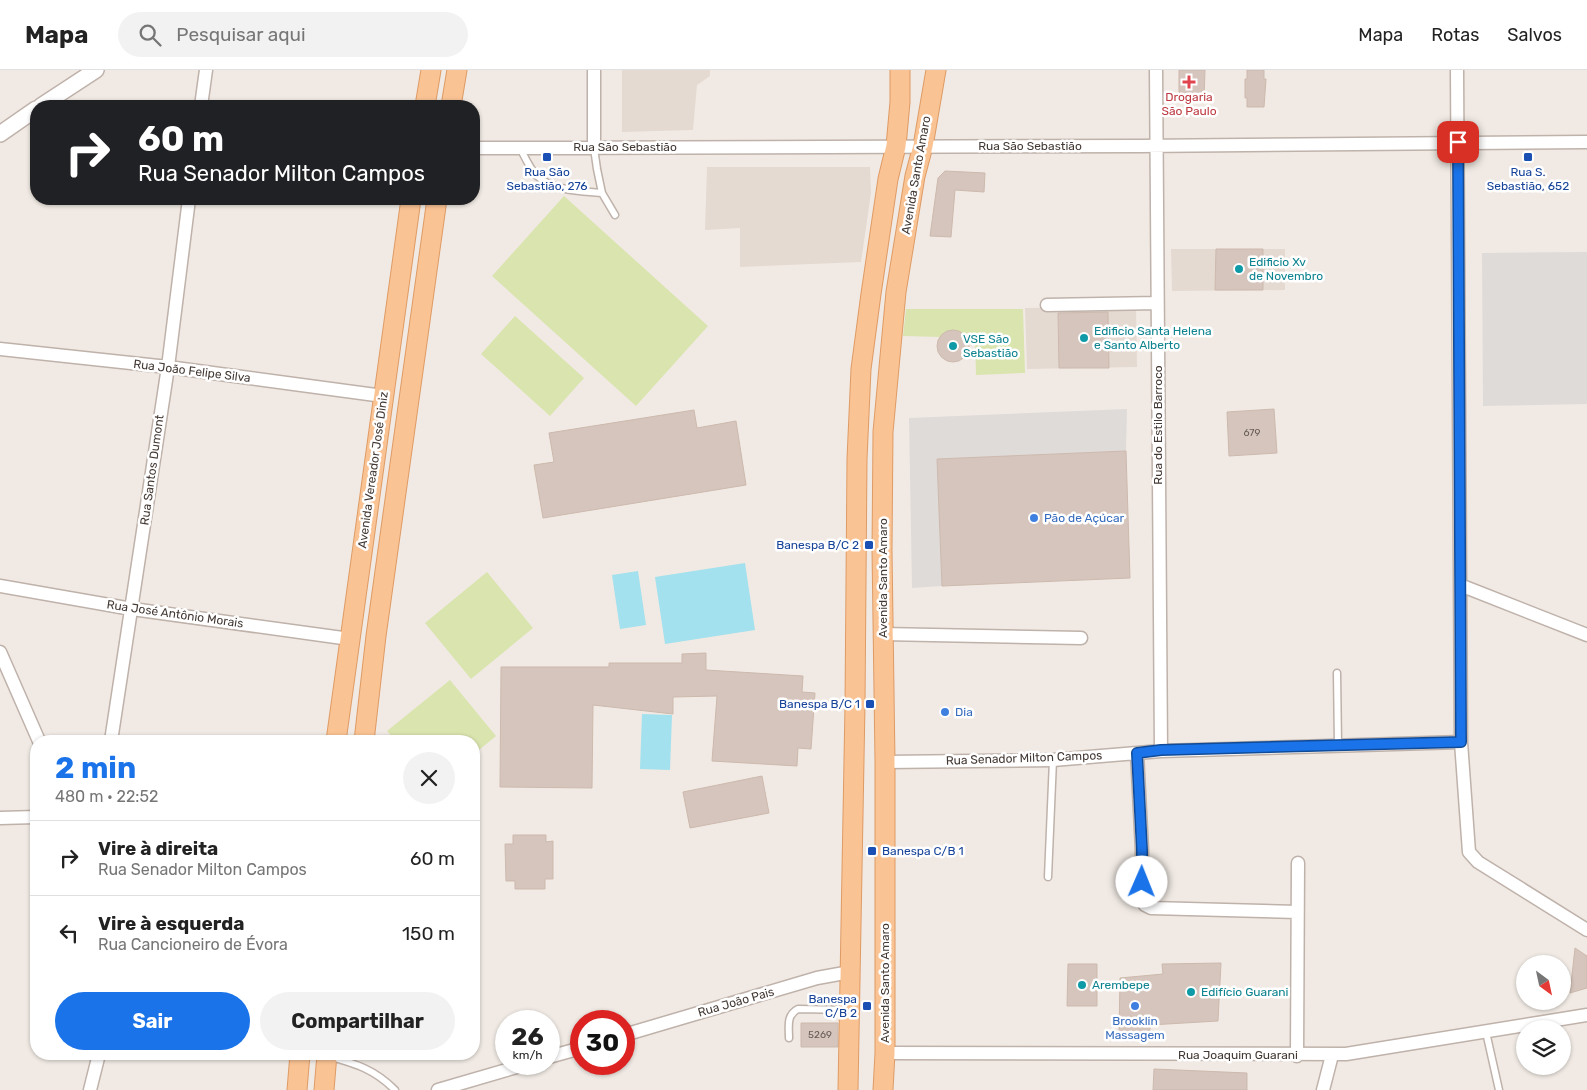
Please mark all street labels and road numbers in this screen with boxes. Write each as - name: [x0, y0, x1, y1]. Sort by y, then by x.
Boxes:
- street label: Avenida Santo Amaro: [899, 115, 933, 235]
- street label: Rua São Sebastião: [978, 139, 1082, 153]
- street label: Rua São Sebastião: [573, 140, 677, 154]
- street label: Rua João Felipe Silva: [133, 357, 251, 385]
- street label: Rua do Estilo Barroco: [1151, 365, 1165, 485]
- street label: Avenida Vereador José Diniz: [355, 391, 391, 549]
- street label: Rua Santos Dumont: [137, 414, 167, 526]
- street label: Avenida Santo Amaro: [876, 518, 890, 638]
- street label: Rua José Antônio Morais: [106, 597, 244, 631]
- street label: Rua Senador Milton Campos: [946, 748, 1102, 768]
- street label: Avenida Santo Amaro: [878, 923, 892, 1043]
- street label: Rua João Pais: [696, 984, 776, 1020]
- street label: Rua Joaquim Guarani: [1178, 1048, 1298, 1062]

